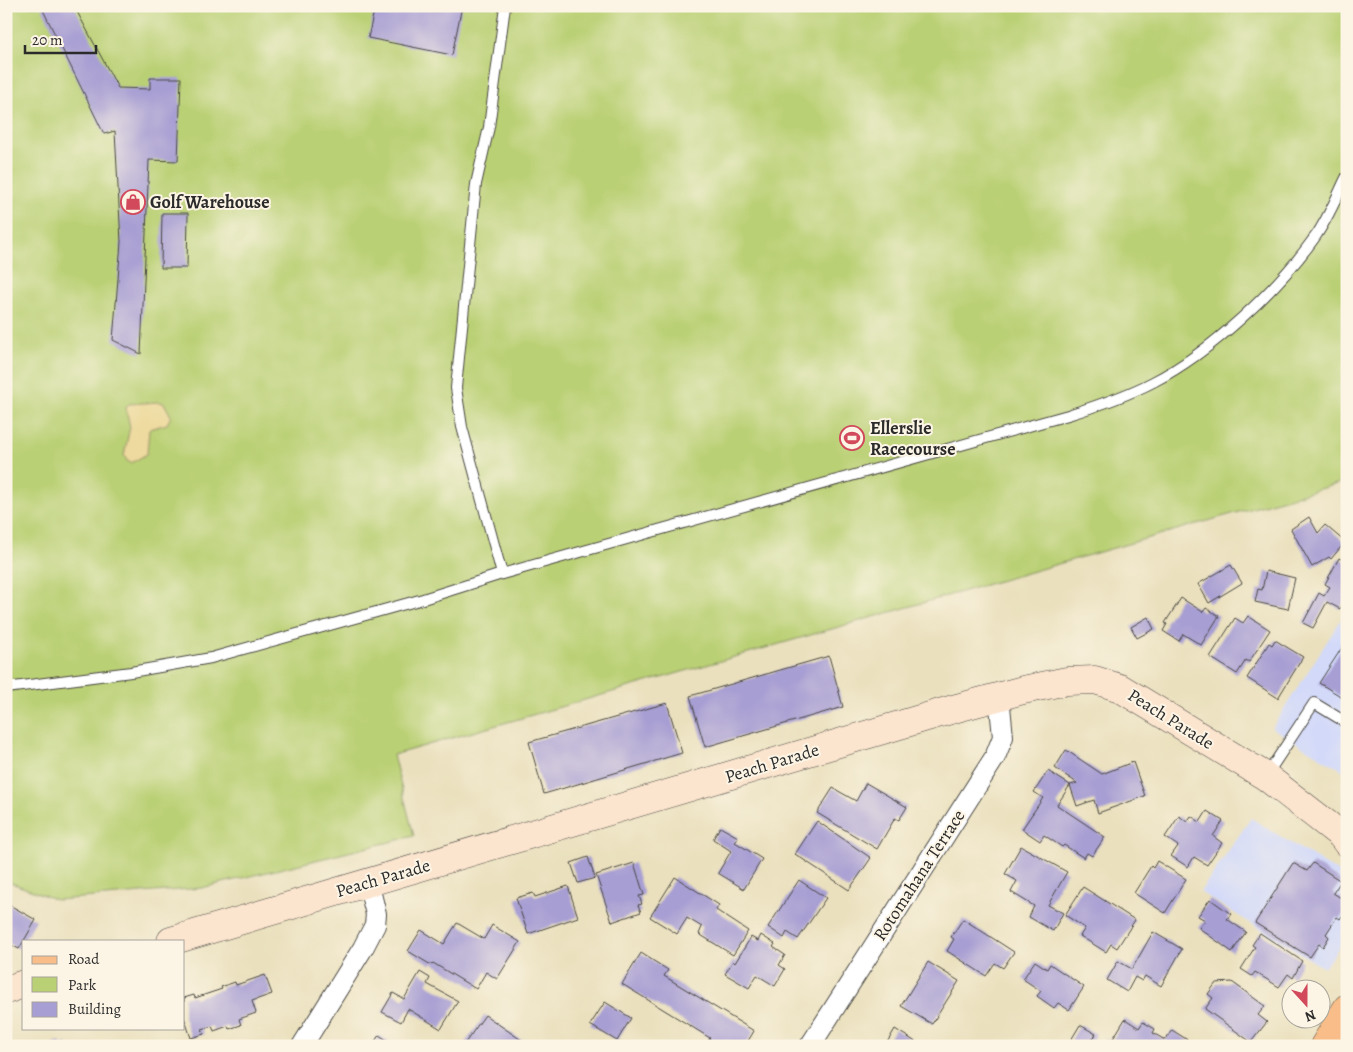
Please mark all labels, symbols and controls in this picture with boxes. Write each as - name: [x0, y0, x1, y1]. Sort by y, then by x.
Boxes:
- scale bar: [25, 22, 96, 54]
- text: 20 m: [32, 30, 63, 50]
- shop icon: Golf Warehouse: [120, 189, 146, 215]
- place label: Golf Warehouse: [150, 190, 270, 214]
- place label: Ellerslie Racecourse: [870, 416, 956, 461]
- sports icon: Ellerslie Racecourse: [839, 425, 865, 451]
- street label: Peach Parade: [1123, 683, 1219, 755]
- street label: Peach Parade: [722, 737, 822, 789]
- street label: Rotomahana Terrace: [868, 805, 970, 945]
- street label: Peach Parade: [333, 853, 433, 903]
- legend: [22, 940, 185, 1030]
- text: Road: [68, 949, 100, 969]
- text: Park: [68, 975, 97, 995]
- north arrow: [1280, 980, 1330, 1030]
- text: Building: [68, 999, 121, 1019]
- text: N: [1302, 1005, 1319, 1026]

